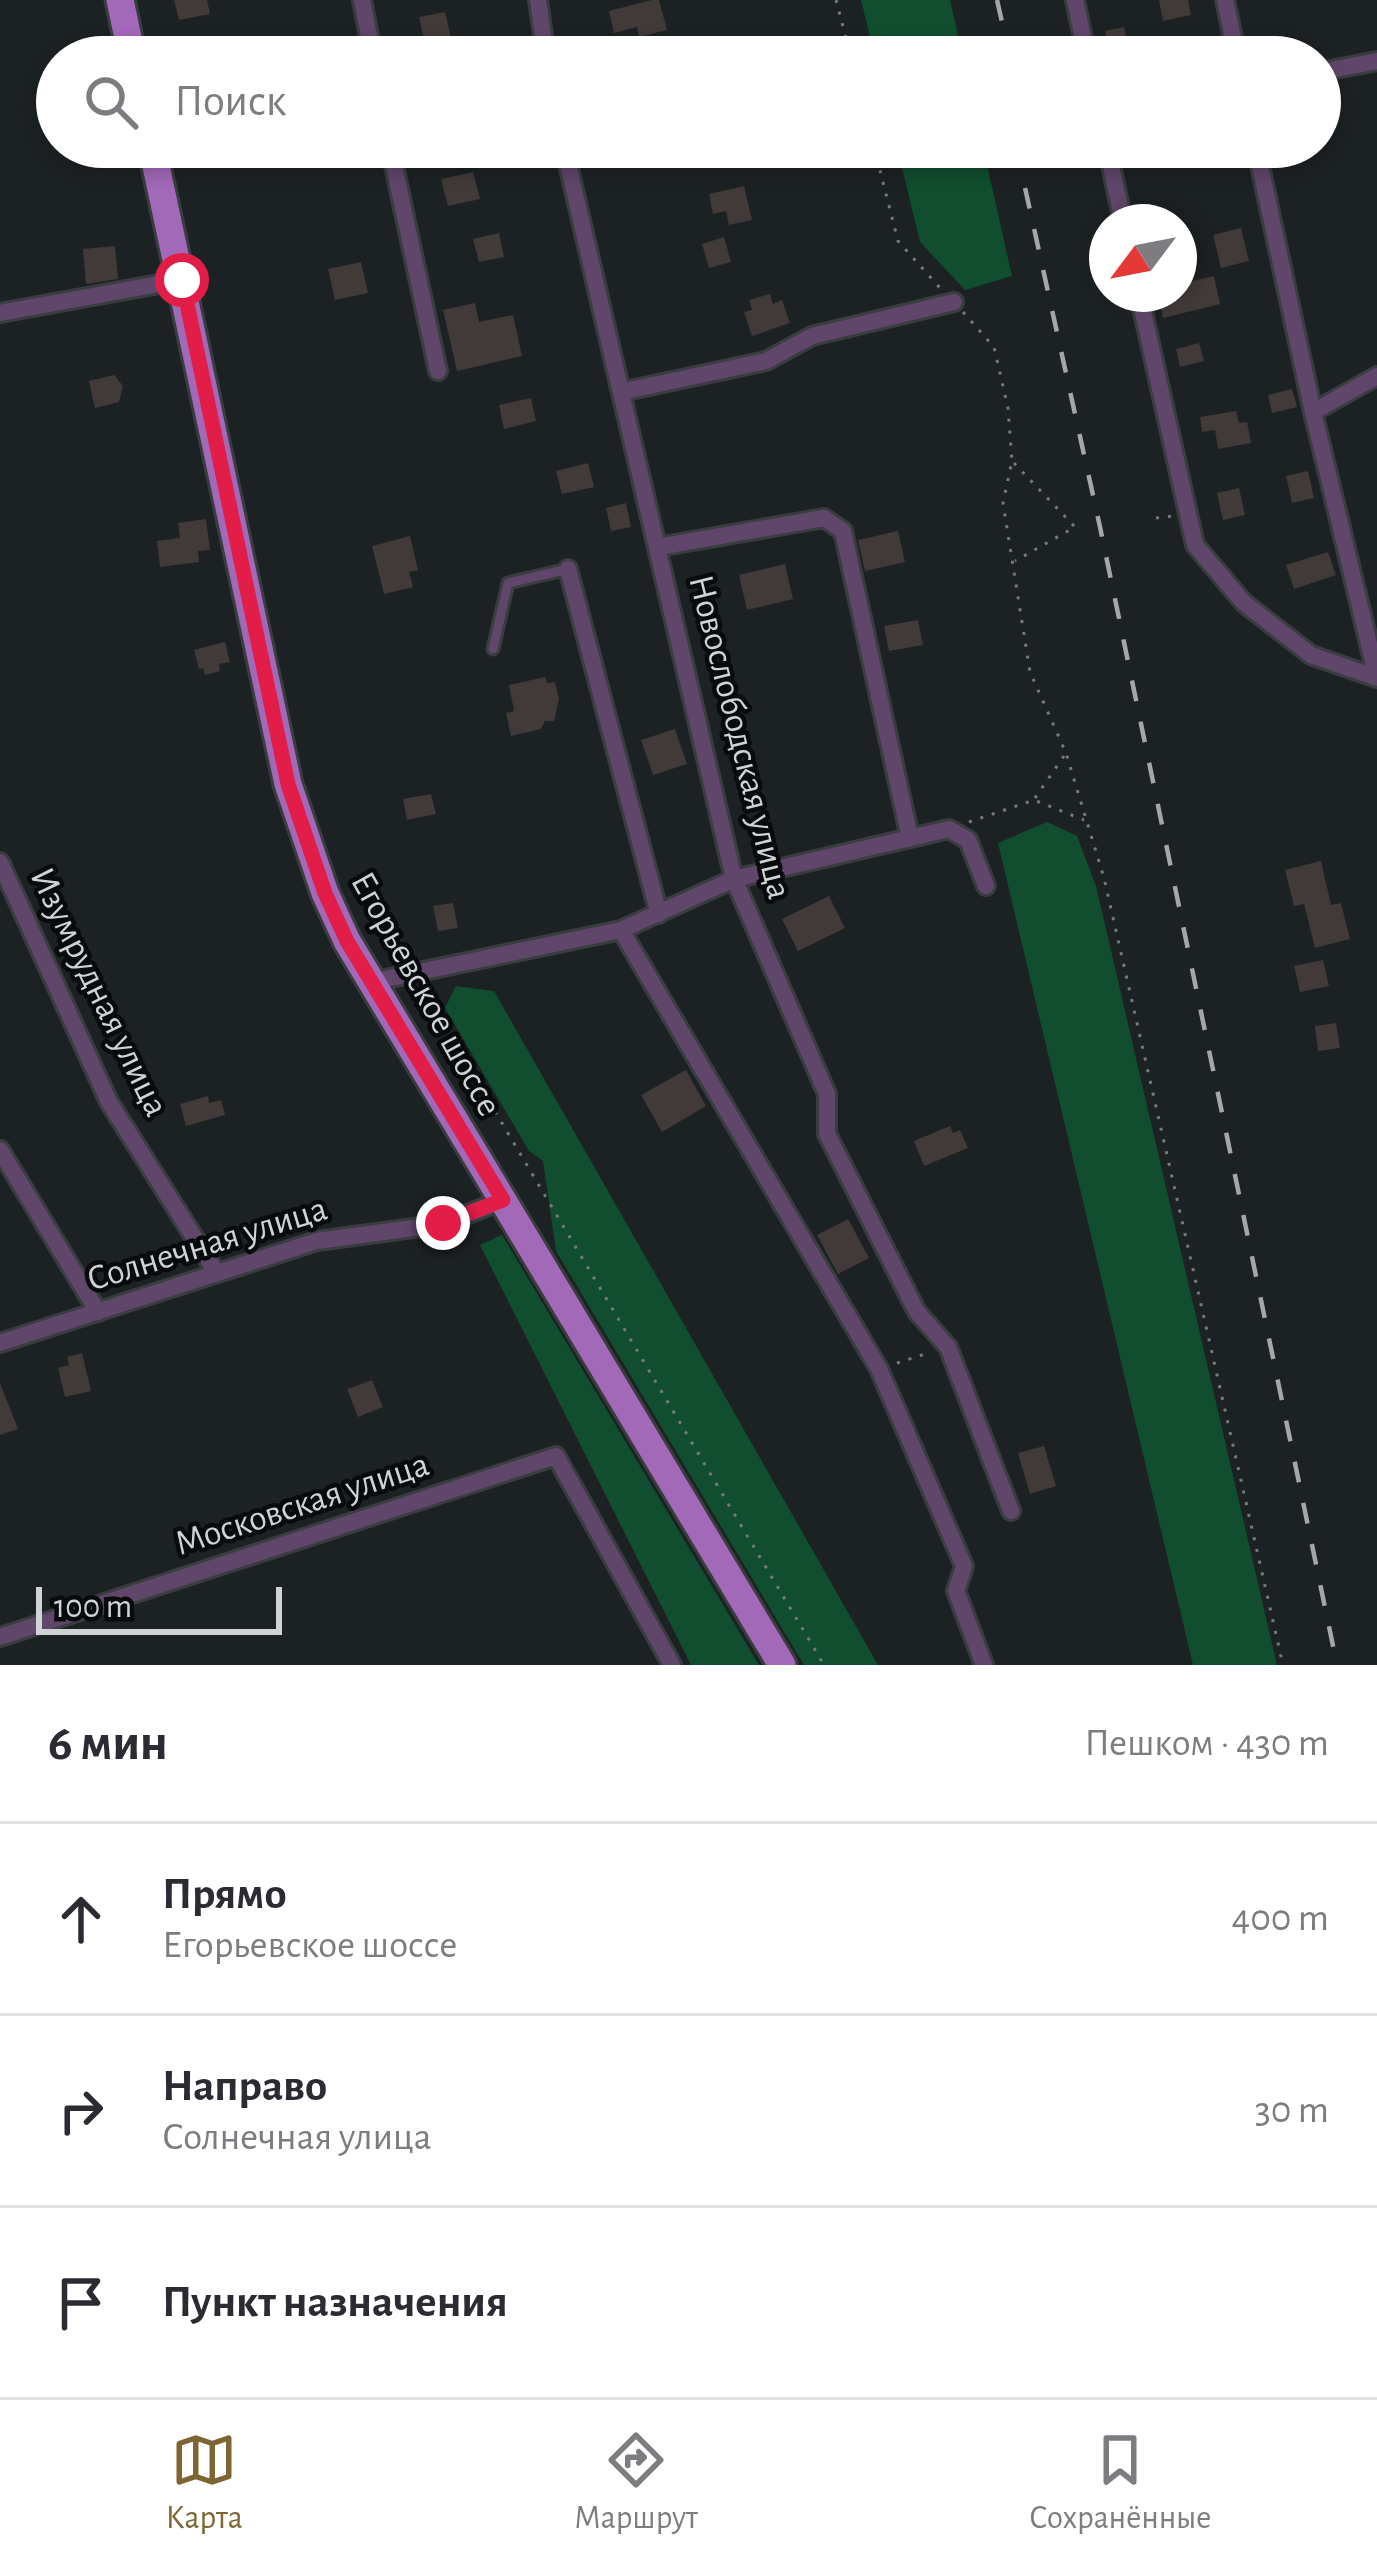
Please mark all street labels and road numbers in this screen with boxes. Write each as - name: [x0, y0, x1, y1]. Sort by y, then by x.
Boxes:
- street label: Новослободская улица: [682, 571, 798, 903]
- street label: Изумрудная улица: [23, 862, 175, 1122]
- street label: Егорьевское шоссе: [344, 866, 508, 1122]
- street label: Солнечная улица: [83, 1190, 331, 1298]
- street label: Московская улица: [171, 1446, 433, 1562]

